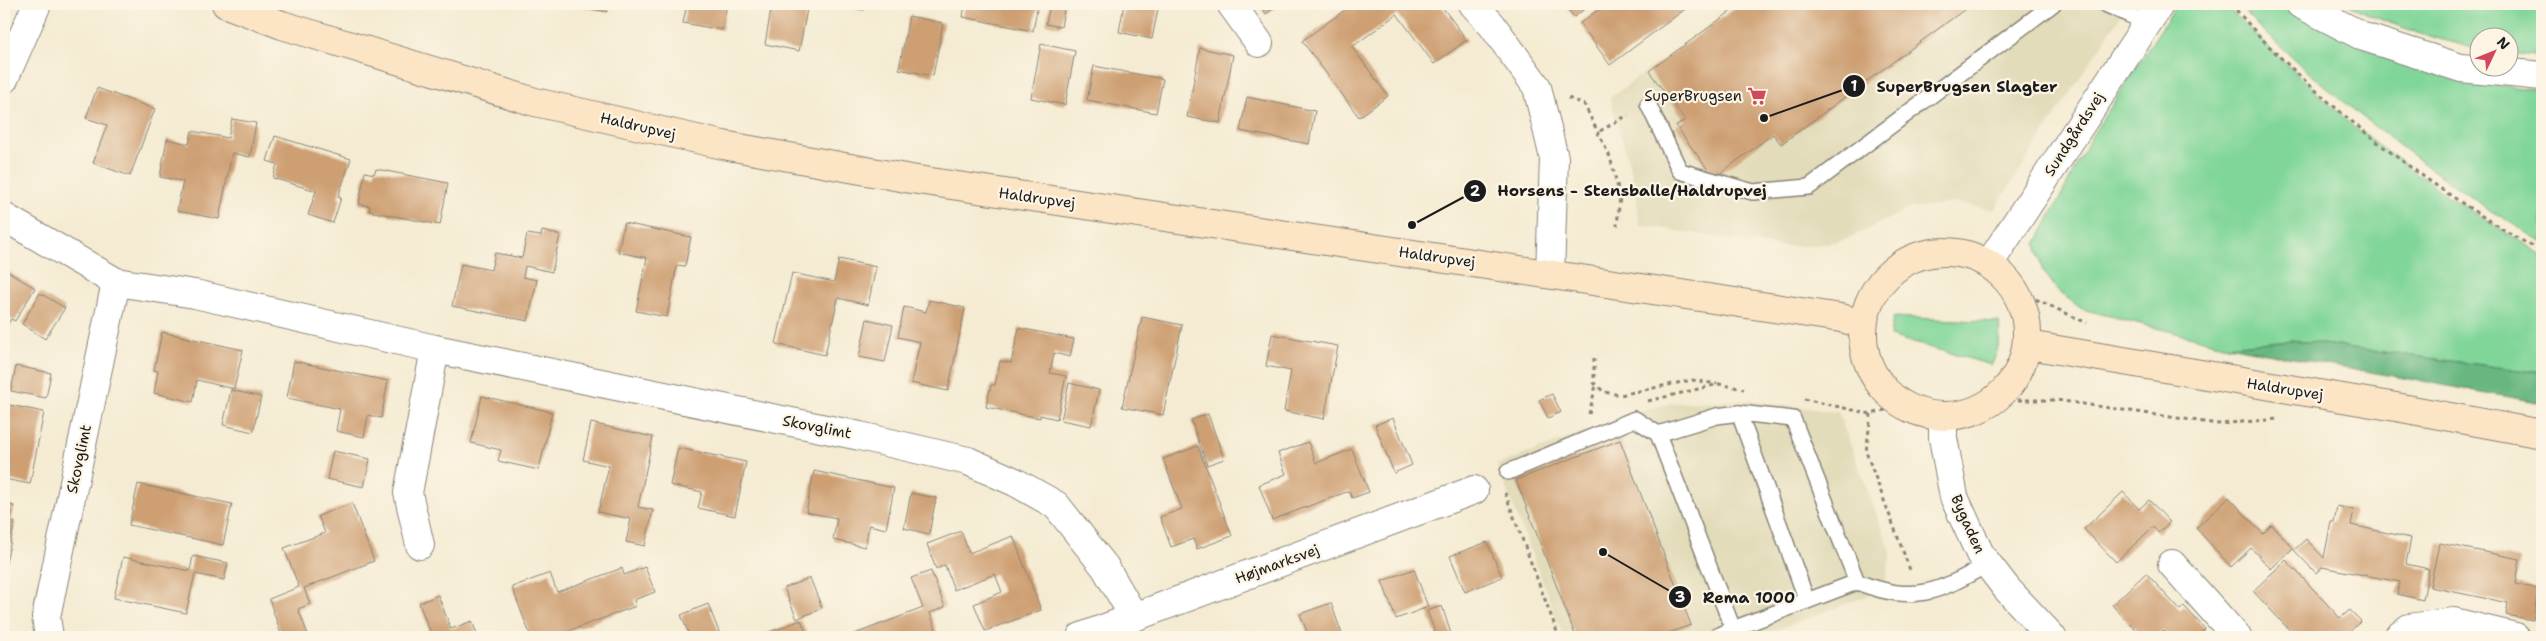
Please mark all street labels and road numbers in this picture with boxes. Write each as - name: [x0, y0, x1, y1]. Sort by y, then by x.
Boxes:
- street label: Sundgårdsvej: [2039, 88, 2109, 180]
- street label: Haldrupvej: [598, 108, 678, 144]
- street label: Haldrupvej: [997, 183, 1077, 213]
- street label: Haldrupvej: [1397, 242, 1477, 272]
- street label: Haldrupvej: [2245, 373, 2325, 405]
- street label: Skovglimt: [781, 410, 853, 444]
- street label: Skovglimt: [62, 423, 96, 495]
- street label: Bygaden: [1946, 491, 1990, 557]
- street label: Højmarksvej: [1232, 539, 1322, 589]

